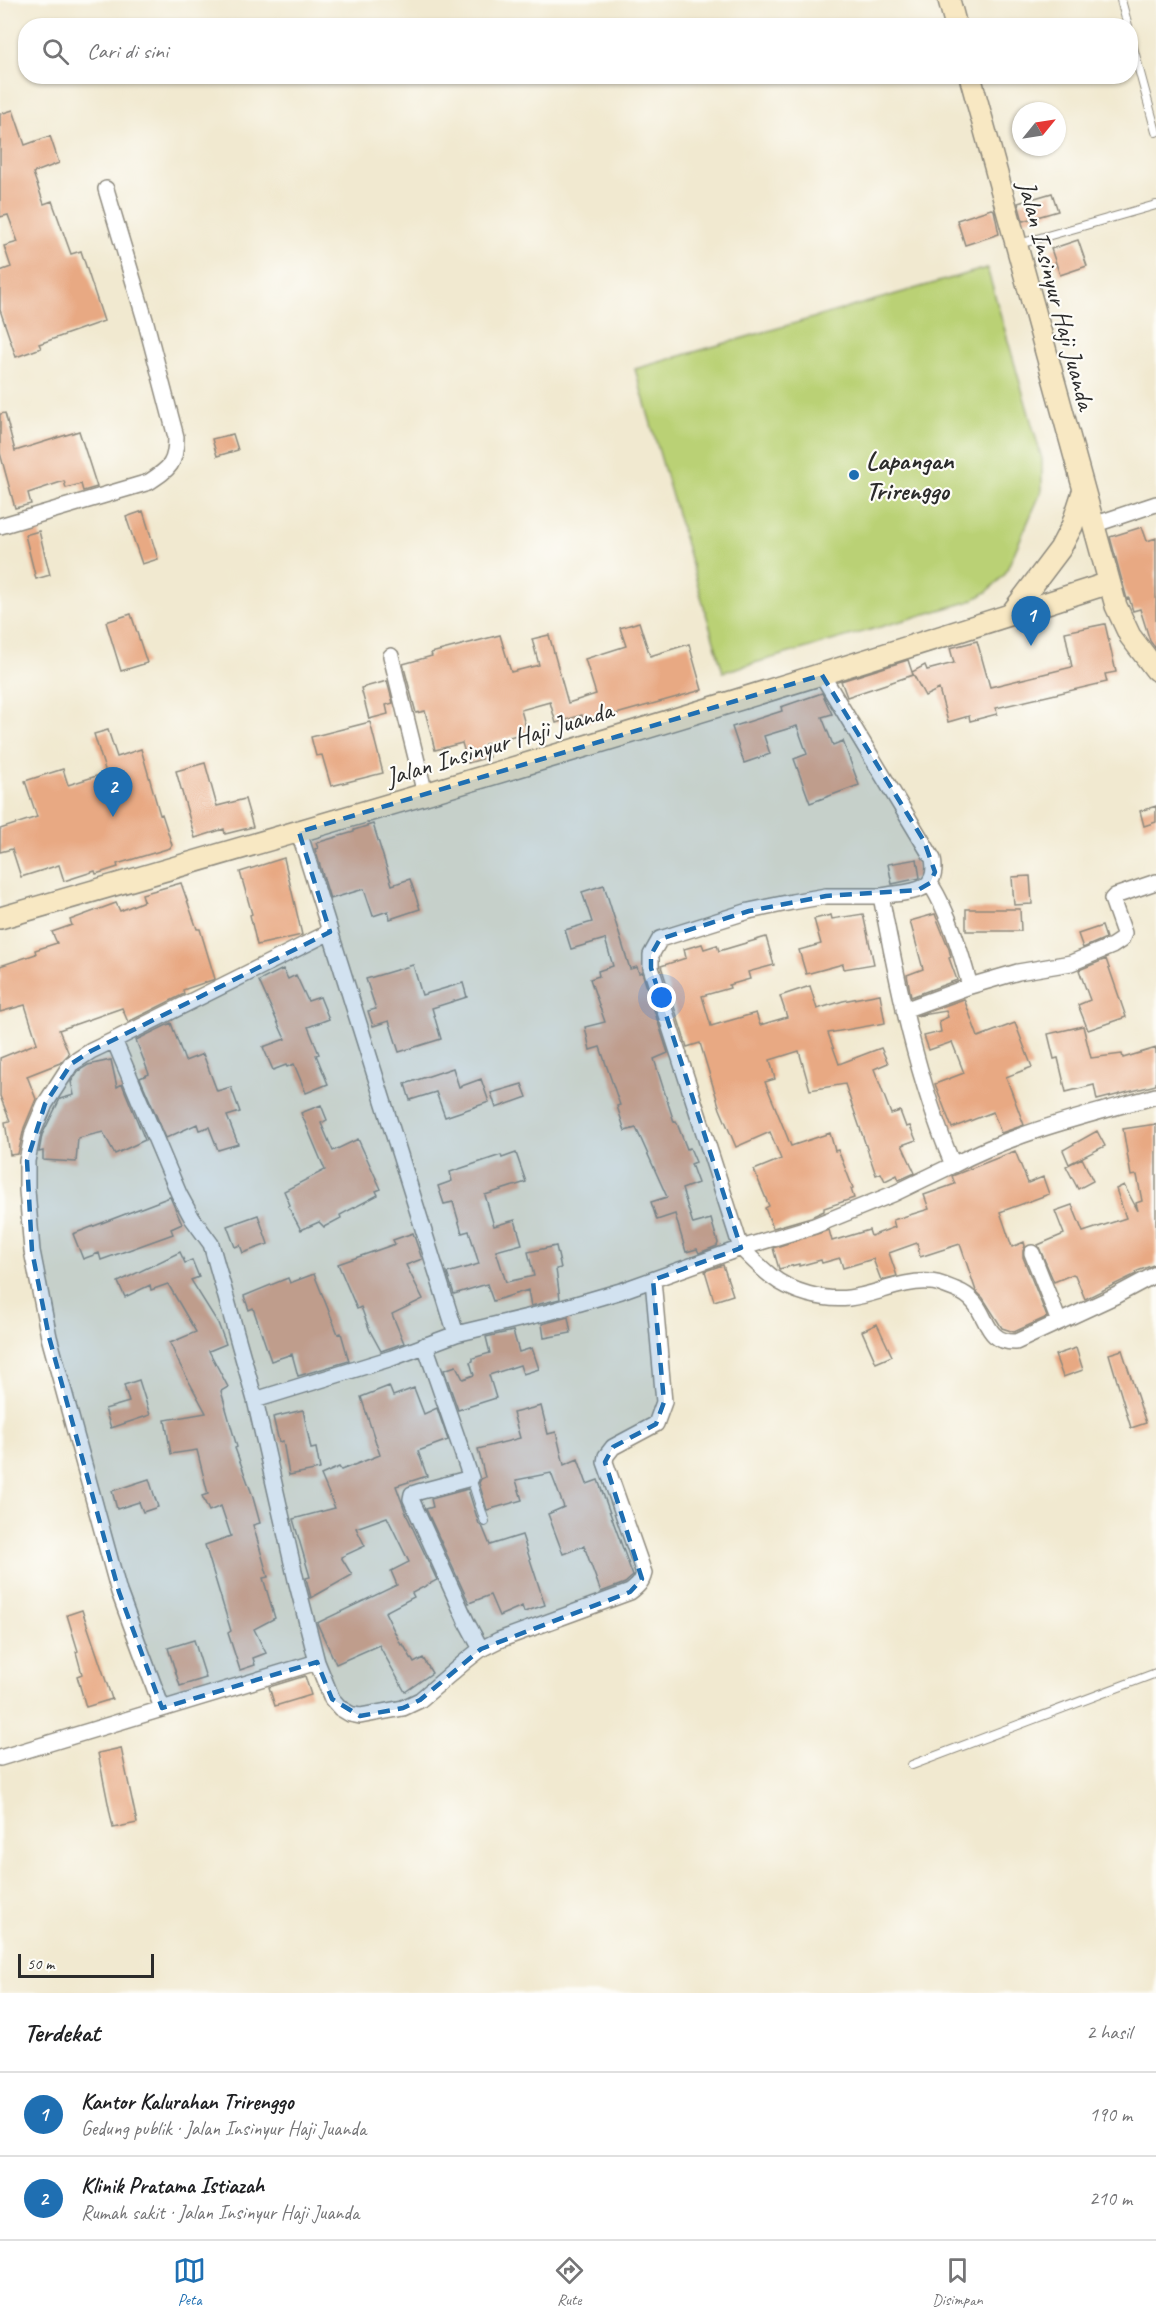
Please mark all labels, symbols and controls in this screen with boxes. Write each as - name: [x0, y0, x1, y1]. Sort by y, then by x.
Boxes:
- search box: [18, 18, 1138, 84]
- icon: search: [39, 35, 72, 68]
- text: Cari di sini: [87, 37, 168, 65]
- north arrow: [1012, 102, 1066, 156]
- street label: Jalan Insinyur Haji Juanda: [1010, 175, 1104, 415]
- place label: Lapangan Trirenggo: [866, 444, 954, 507]
- marker: Lapangan Trirenggo: [847, 468, 861, 482]
- pin: 1: [1012, 596, 1050, 646]
- street label: Jalan Insinyur Haji Juanda: [380, 693, 619, 794]
- pin: 2: [94, 768, 132, 817]
- your location: [647, 983, 676, 1012]
- scale bar: [18, 1951, 154, 1978]
- text: 50 m: [27, 1954, 54, 1974]
- text: Terdekat: [24, 2016, 100, 2049]
- text: 2 hasil: [1086, 2020, 1132, 2045]
- text: Kantor Kalurahan Trirenggo: [81, 2088, 294, 2116]
- text: 1: [39, 2102, 48, 2127]
- text: 190 m: [1089, 2102, 1132, 2127]
- text: Gedung publik · Jalan Insinyur Haji Juanda: [81, 2116, 366, 2141]
- text: Klinik Pratama Istiazah: [81, 2172, 264, 2200]
- text: 2: [39, 2186, 48, 2211]
- text: 210 m: [1089, 2186, 1132, 2211]
- text: Rumah sakit · Jalan Insinyur Haji Juanda: [81, 2200, 359, 2225]
- tab: Peta: [173, 2254, 206, 2310]
- tab: Rute: [553, 2254, 586, 2310]
- tab: Disimpan: [932, 2254, 983, 2310]

